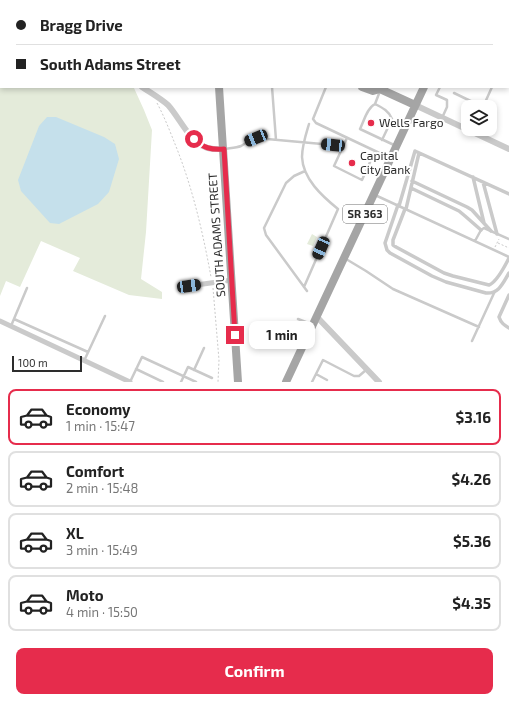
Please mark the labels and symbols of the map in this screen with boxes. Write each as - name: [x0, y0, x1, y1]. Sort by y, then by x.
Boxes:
- place label: Wells Fargo: [379, 115, 444, 129]
- marker: Wells Fargo: [366, 118, 376, 128]
- car: [243, 128, 269, 148]
- route start: [185, 130, 203, 148]
- car: [320, 138, 346, 152]
- place label: Capital City Bank: [360, 148, 410, 176]
- marker: Capital City Bank: [347, 158, 357, 168]
- street label: SOUTH ADAMS STREET: [205, 172, 227, 298]
- road number: SR 363: [343, 205, 387, 223]
- car: [311, 235, 331, 261]
- car: [176, 278, 202, 294]
- callout: 1 min: [249, 321, 315, 349]
- route end: [226, 326, 244, 344]
- scale bar: [12, 354, 82, 373]

